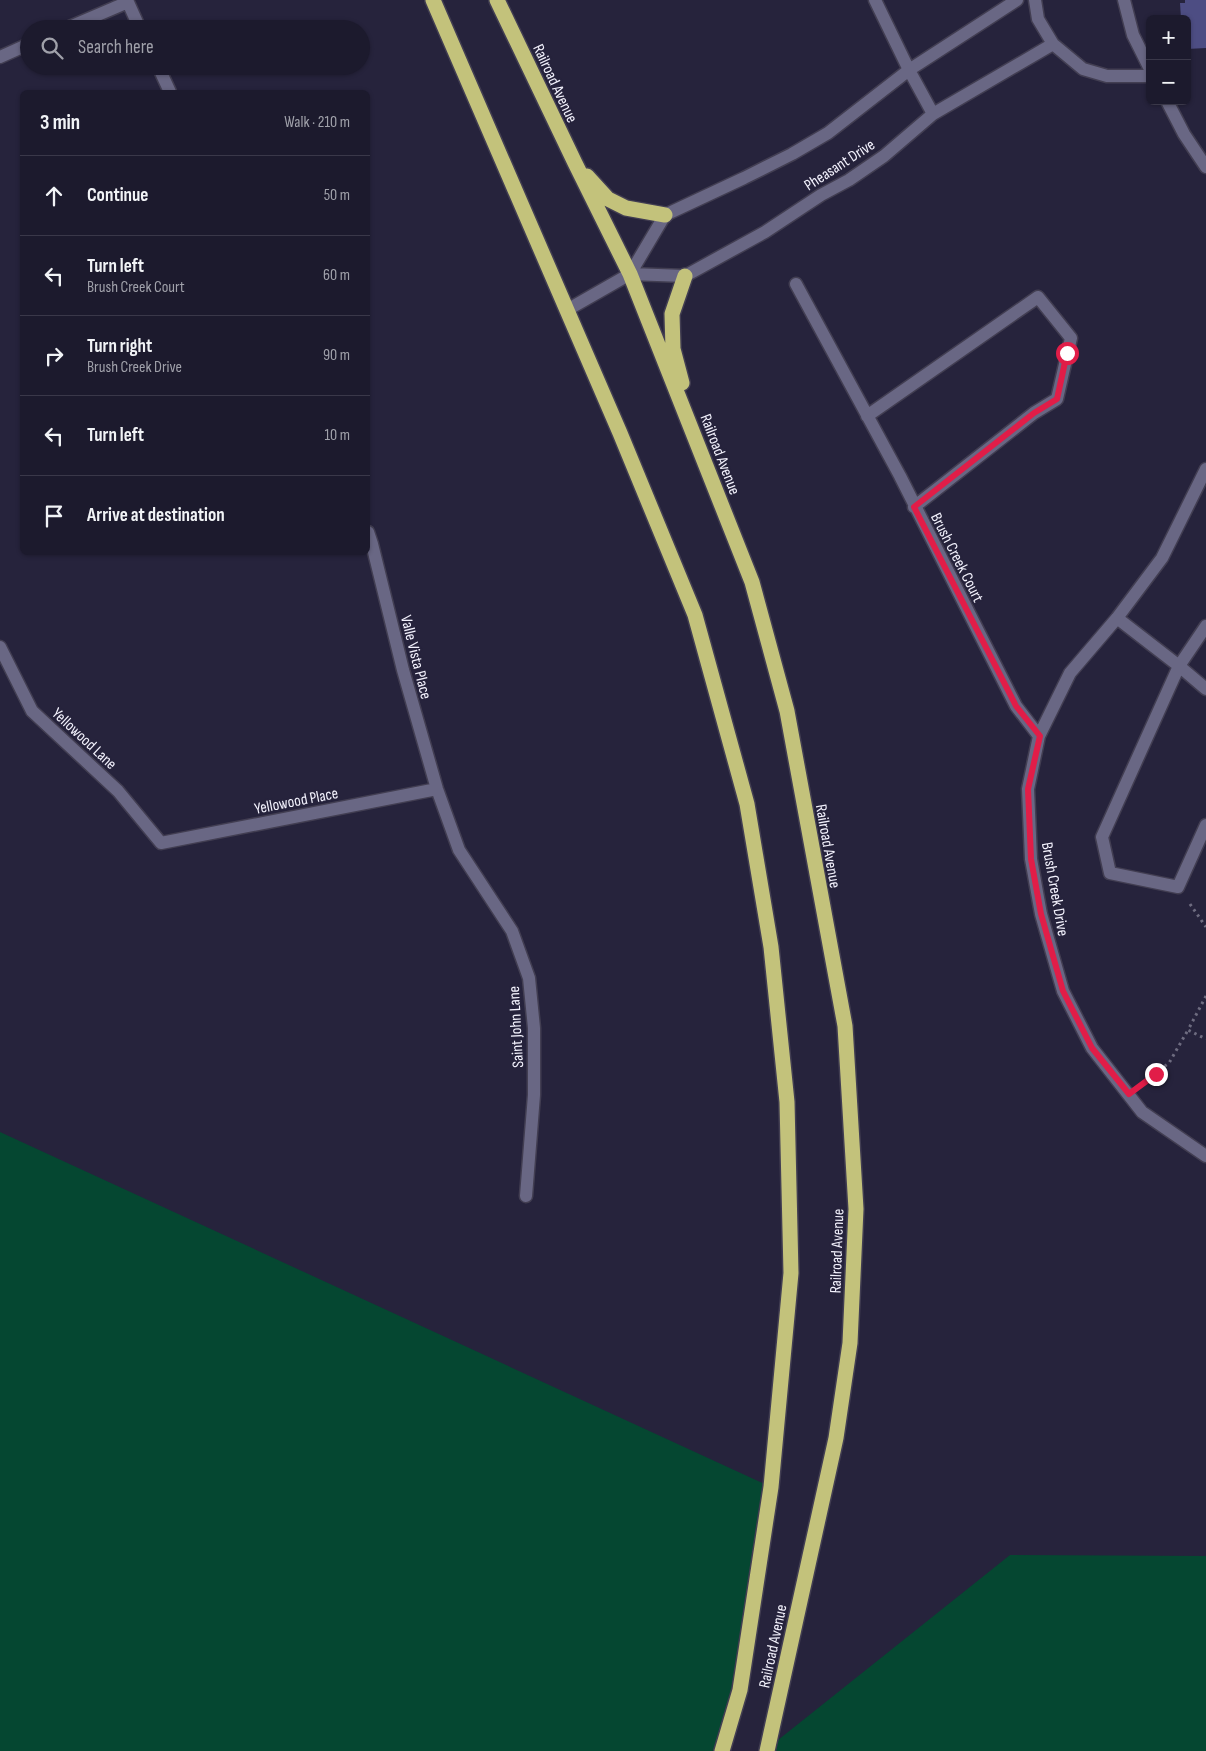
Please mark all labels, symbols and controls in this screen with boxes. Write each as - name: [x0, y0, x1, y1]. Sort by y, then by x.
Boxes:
- map controls: [1146, 15, 1191, 105]
- button: +: [1146, 15, 1191, 60]
- search box: [20, 20, 370, 75]
- icon: search: [38, 34, 66, 62]
- text: Search here: [78, 36, 154, 59]
- street label: Railroad Avenue: [528, 41, 581, 126]
- button: −: [1146, 60, 1191, 105]
- text: 3 min: [40, 110, 80, 135]
- text: Walk · 210 m: [284, 113, 350, 132]
- street label: Pheasant Drive: [801, 135, 879, 195]
- icon: ahead: [40, 182, 68, 210]
- text: Continue: [87, 184, 148, 207]
- text: 50 m: [324, 186, 350, 205]
- text: Turn left: [87, 255, 144, 278]
- icon: left: [40, 262, 68, 290]
- text: 60 m: [323, 266, 350, 285]
- text: Brush Creek Court: [87, 278, 185, 297]
- text: Turn right: [87, 335, 152, 358]
- icon: right: [40, 342, 68, 370]
- route start: [1056, 342, 1079, 365]
- text: 90 m: [323, 346, 350, 365]
- text: Brush Creek Drive: [87, 358, 182, 377]
- street label: Railroad Avenue: [696, 412, 744, 498]
- icon: left: [40, 422, 68, 450]
- text: Turn left: [87, 424, 144, 447]
- text: 10 m: [324, 426, 350, 445]
- icon: arrive: [40, 502, 68, 530]
- text: Arrive at destination: [87, 504, 225, 527]
- street label: Brush Creek Court: [926, 510, 987, 606]
- street label: Valle Vista Place: [396, 613, 435, 701]
- street label: Yellowood Lane: [48, 704, 120, 774]
- street label: Yellowood Place: [253, 784, 340, 819]
- street label: Railroad Avenue: [811, 803, 844, 890]
- street label: Brush Creek Drive: [1037, 841, 1072, 938]
- street label: Saint John Lane: [505, 986, 528, 1068]
- route end: [1145, 1063, 1168, 1086]
- street label: Railroad Avenue: [827, 1208, 848, 1294]
- street label: Railroad Avenue: [755, 1603, 792, 1690]

